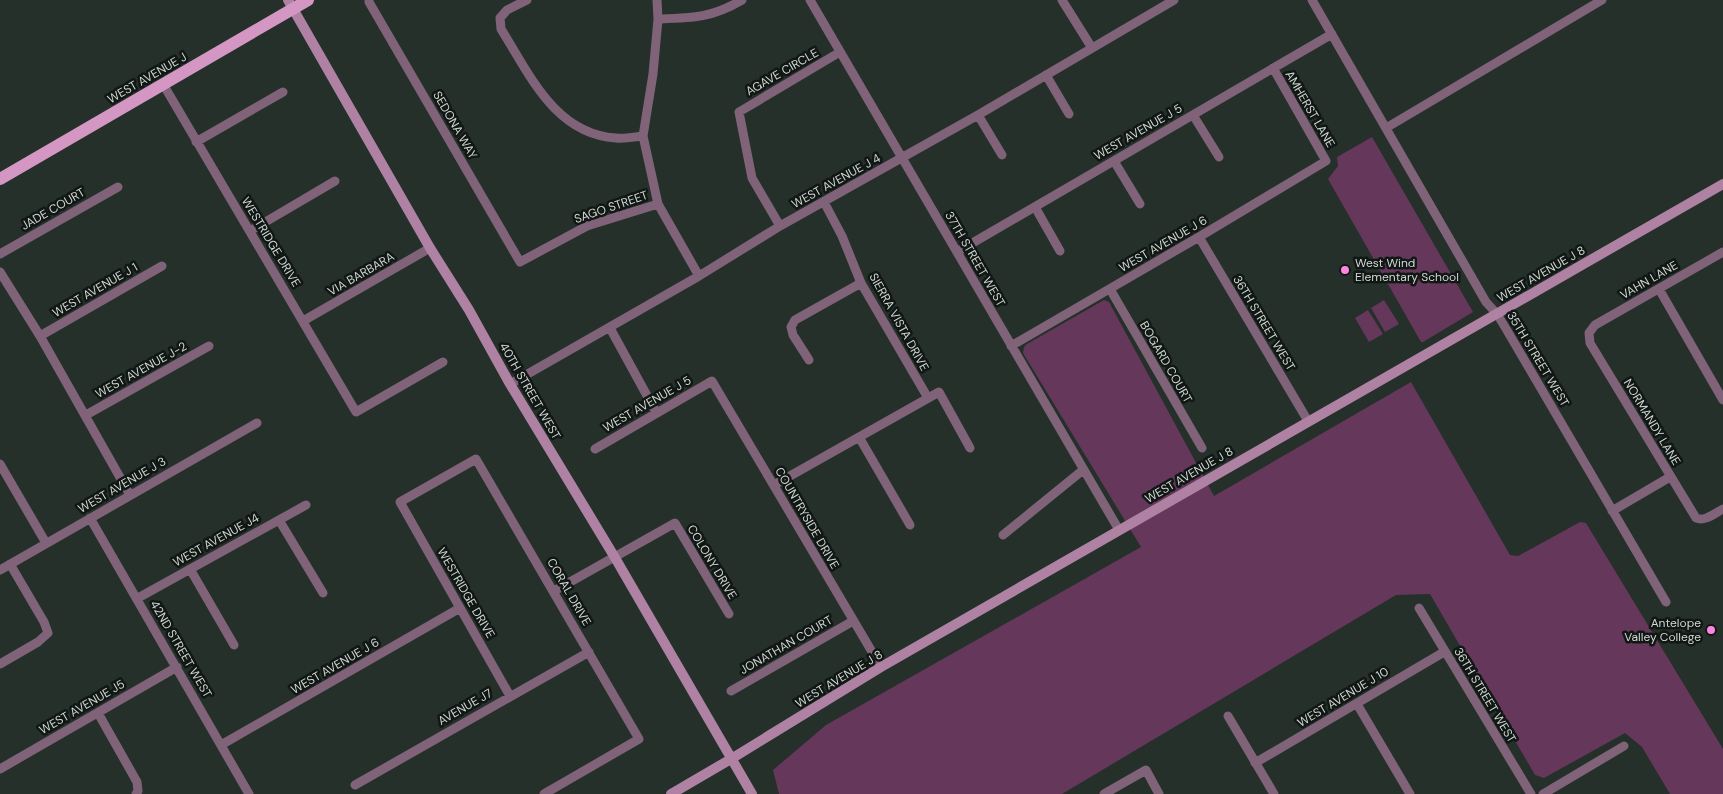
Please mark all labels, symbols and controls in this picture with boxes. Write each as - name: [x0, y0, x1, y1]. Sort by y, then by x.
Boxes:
- street label: AGAVE CIRCLE: [743, 45, 822, 99]
- street label: WEST AVENUE J: [105, 49, 189, 107]
- street label: AMHERST LANE: [1282, 68, 1339, 151]
- street label: SEDONA WAY: [429, 88, 481, 162]
- street label: WEST AVENUE J 5: [1091, 100, 1185, 164]
- street label: WEST AVENUE J 4: [789, 150, 883, 212]
- street label: JADE COURT: [18, 184, 88, 234]
- street label: SAGO STREET: [572, 187, 650, 227]
- street label: WESTRIDGE DRIVE: [238, 194, 304, 290]
- street label: 37TH STREET WEST: [941, 208, 1009, 310]
- street label: WEST AVENUE J 6: [1116, 212, 1210, 276]
- street label: WEST AVENUE J 8: [1494, 242, 1588, 306]
- street label: VIA BARBARA: [325, 248, 397, 300]
- place label: West Wind Elementary School: [1355, 255, 1459, 285]
- street label: VAHN LANE: [1617, 257, 1681, 303]
- street label: WEST AVENUE J 1: [50, 259, 140, 321]
- marker: West Wind Elementary School: [1339, 264, 1351, 276]
- street label: SIERRA VISTA DRIVE: [865, 270, 933, 374]
- street label: 36TH STREET WEST: [1229, 272, 1299, 374]
- street label: 35TH STREET WEST: [1503, 308, 1573, 410]
- street label: BOGARD COURT: [1136, 318, 1196, 406]
- street label: WEST AVENUE J-2: [92, 338, 190, 402]
- street label: 40TH STREET WEST: [496, 340, 564, 442]
- street label: WEST AVENUE J 5: [600, 372, 694, 436]
- street label: NORMANDY LANE: [1620, 376, 1684, 468]
- street label: WEST AVENUE J 8: [1142, 443, 1236, 507]
- street label: WEST AVENUE J 3: [75, 453, 169, 517]
- street label: COUNTRYSIDE DRIVE: [771, 464, 843, 572]
- street label: WEST AVENUE J4: [170, 510, 262, 570]
- street label: COLONY DRIVE: [683, 522, 741, 602]
- street label: WESTRIDGE DRIVE: [434, 545, 499, 641]
- street label: CORAL DRIVE: [543, 555, 595, 629]
- street label: 42ND STREET WEST: [147, 597, 216, 701]
- street label: JONATHAN COURT: [737, 612, 836, 678]
- place label: Antelope Valley College: [1624, 615, 1701, 645]
- marker: Antelope Valley College: [1705, 624, 1717, 636]
- street label: WEST AVENUE J 6: [288, 634, 382, 698]
- street label: 36TH STREET WEST: [1450, 644, 1520, 746]
- street label: WEST AVENUE J 8: [792, 647, 886, 711]
- street label: WEST AVENUE J 10: [1294, 663, 1392, 731]
- street label: WEST AVENUE J5: [36, 676, 128, 738]
- street label: AVENUE J7: [435, 685, 495, 729]

